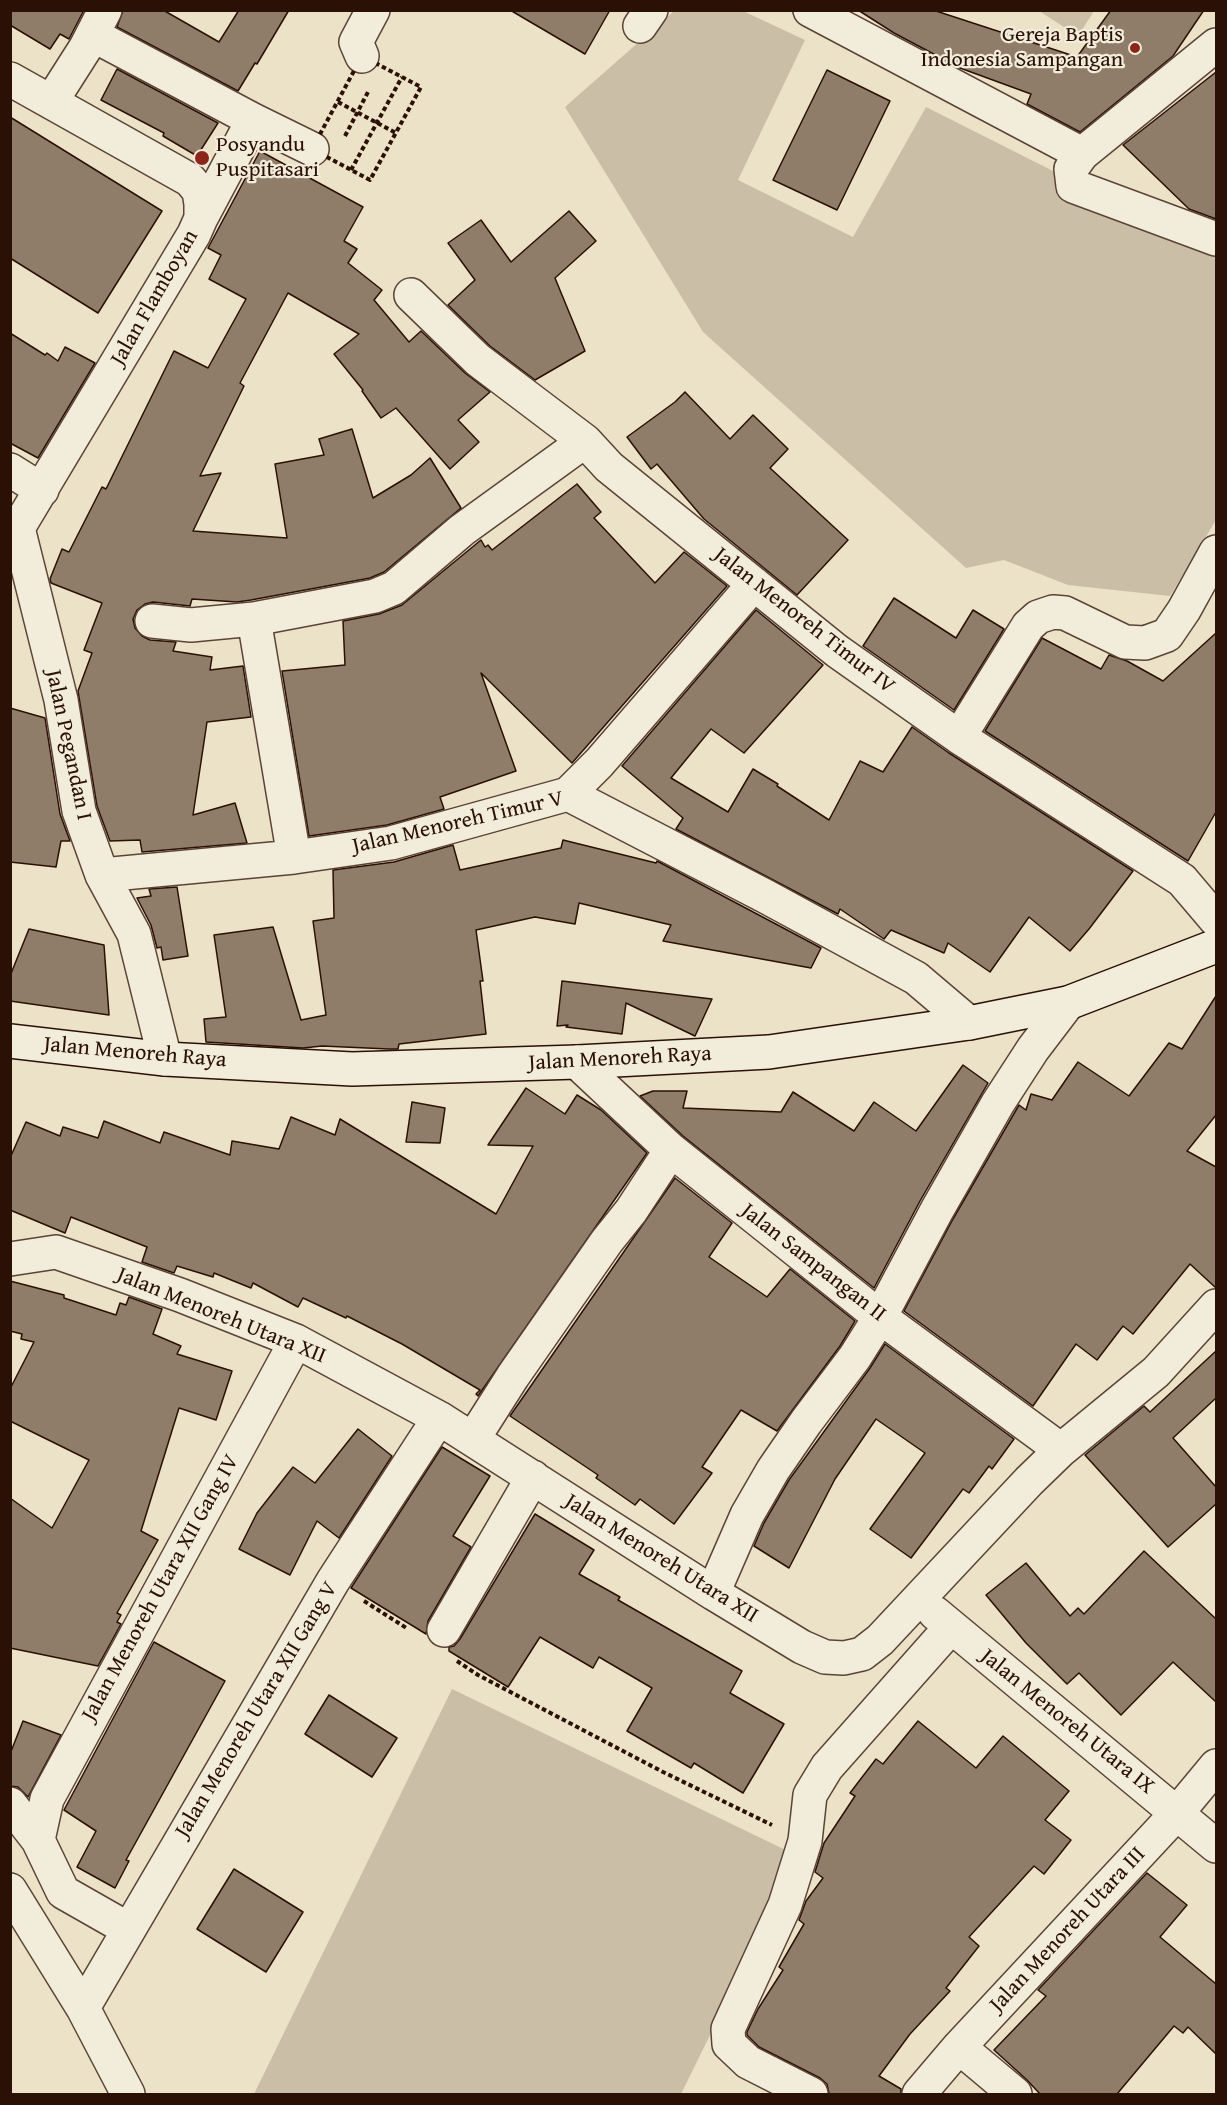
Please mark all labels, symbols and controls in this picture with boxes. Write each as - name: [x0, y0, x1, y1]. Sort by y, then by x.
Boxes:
- place label: Gereja Baptis Indonesia Sampangan: [921, 22, 1123, 74]
- marker: Gereja Baptis Indonesia Sampangan: [1128, 41, 1142, 55]
- place label: Posyandu Puspitasari: [216, 132, 319, 184]
- marker: Posyandu Puspitasari: [193, 149, 211, 167]
- street label: Jalan Flamboyan: [105, 225, 205, 371]
- street label: Jalan Menoreh Timur IV: [708, 542, 900, 700]
- street label: Jalan Pegandan I: [39, 667, 97, 823]
- street label: Jalan Menoreh Timur V: [350, 786, 566, 860]
- street label: Jalan Menoreh Raya: [43, 1032, 227, 1074]
- street label: Jalan Menoreh Raya: [528, 1041, 712, 1077]
- street label: Jalan Sampangan II: [735, 1198, 891, 1328]
- street label: Jalan Menoreh Utara XII: [113, 1262, 329, 1370]
- street label: Jalan Menoreh Utara XII Gang IV: [77, 1450, 245, 1726]
- street label: Jalan Menoreh Utara XII: [559, 1489, 763, 1629]
- street label: Jalan Menoreh Utara XII Gang V: [170, 1577, 344, 1843]
- street label: Jalan Menoreh Utara IX: [975, 1644, 1159, 1800]
- street label: Jalan Menoreh Utara III: [985, 1842, 1151, 2018]

